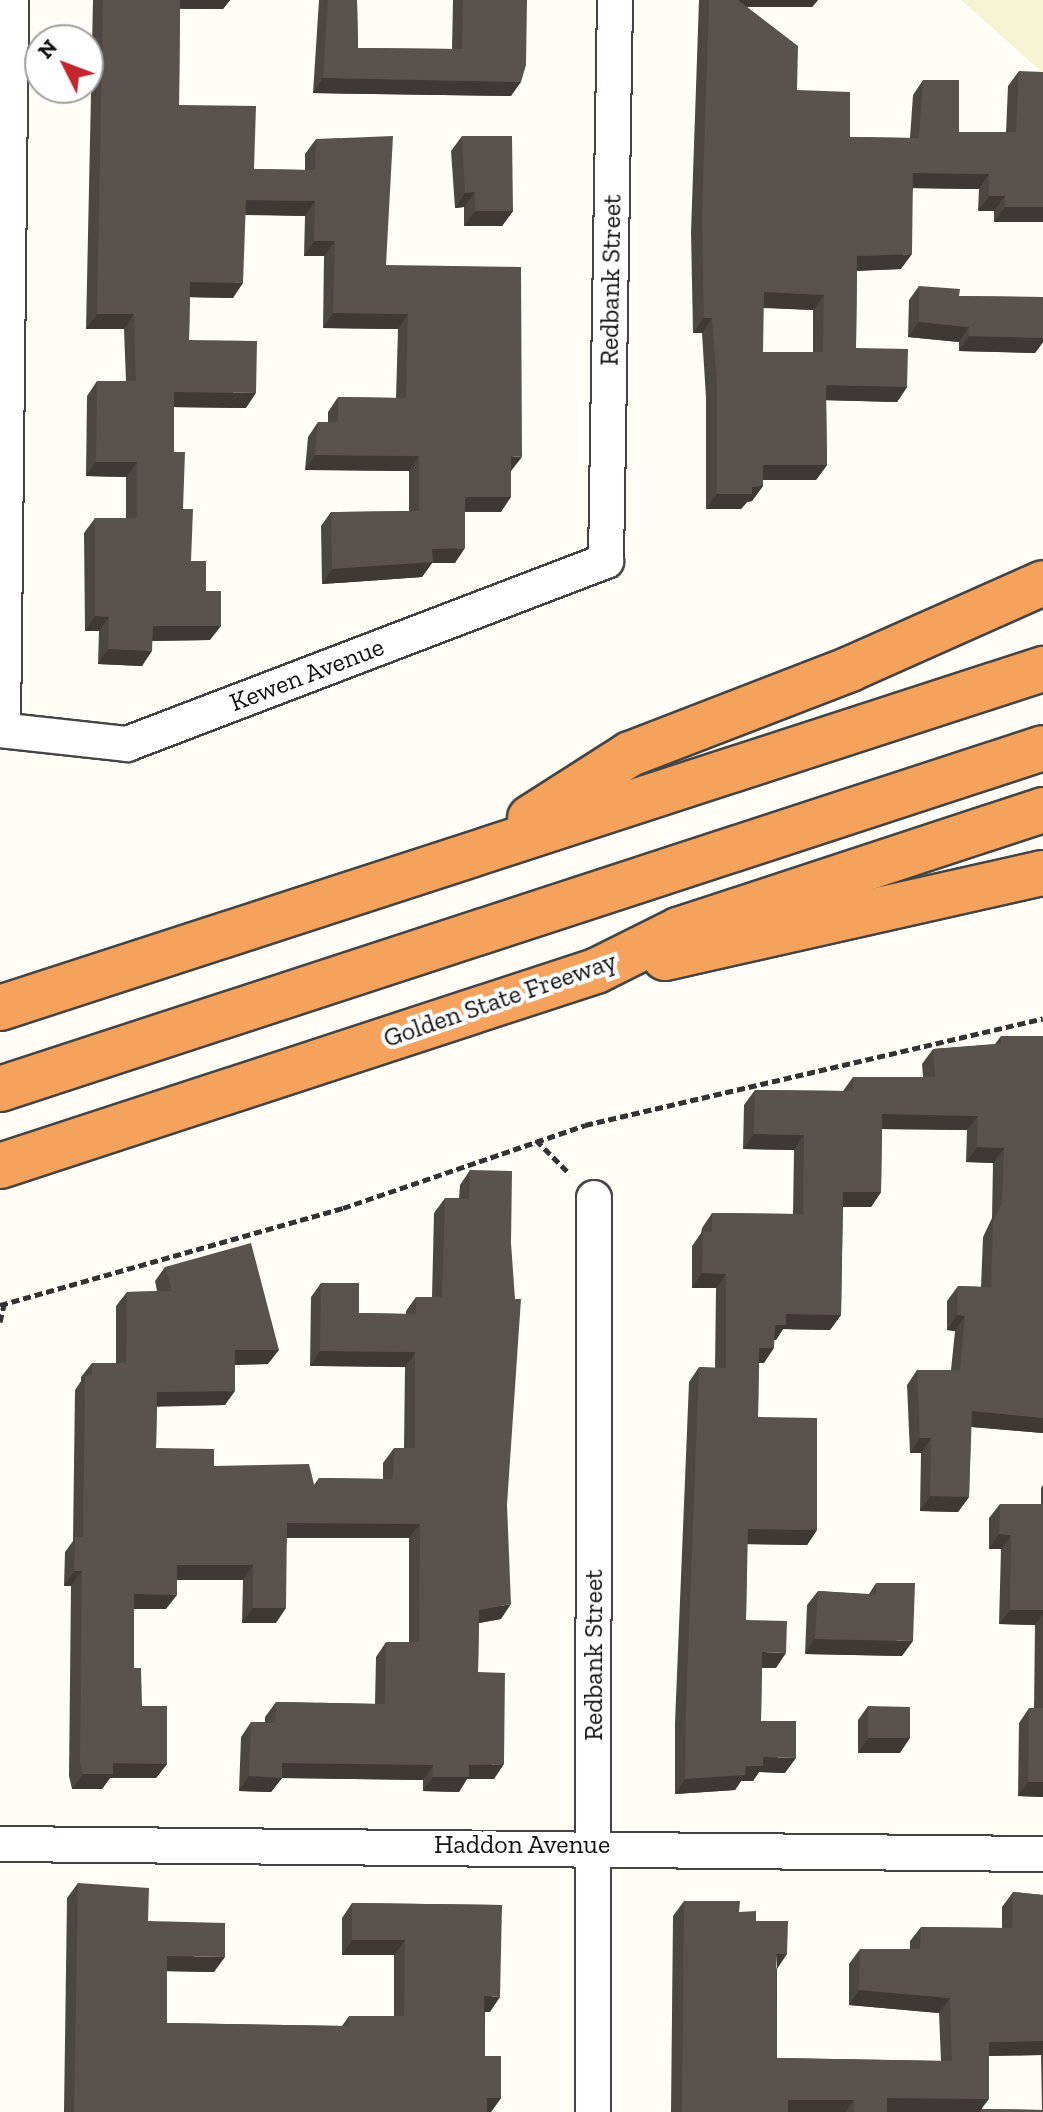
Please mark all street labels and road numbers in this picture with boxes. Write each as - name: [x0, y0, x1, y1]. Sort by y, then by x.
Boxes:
- street label: Redbank Street: [594, 194, 628, 366]
- street label: Kewen Avenue: [225, 631, 389, 719]
- street label: Golden State Freeway: [379, 945, 621, 1055]
- street label: Redbank Street: [578, 1569, 610, 1741]
- street label: Haddon Avenue: [434, 1829, 610, 1861]

